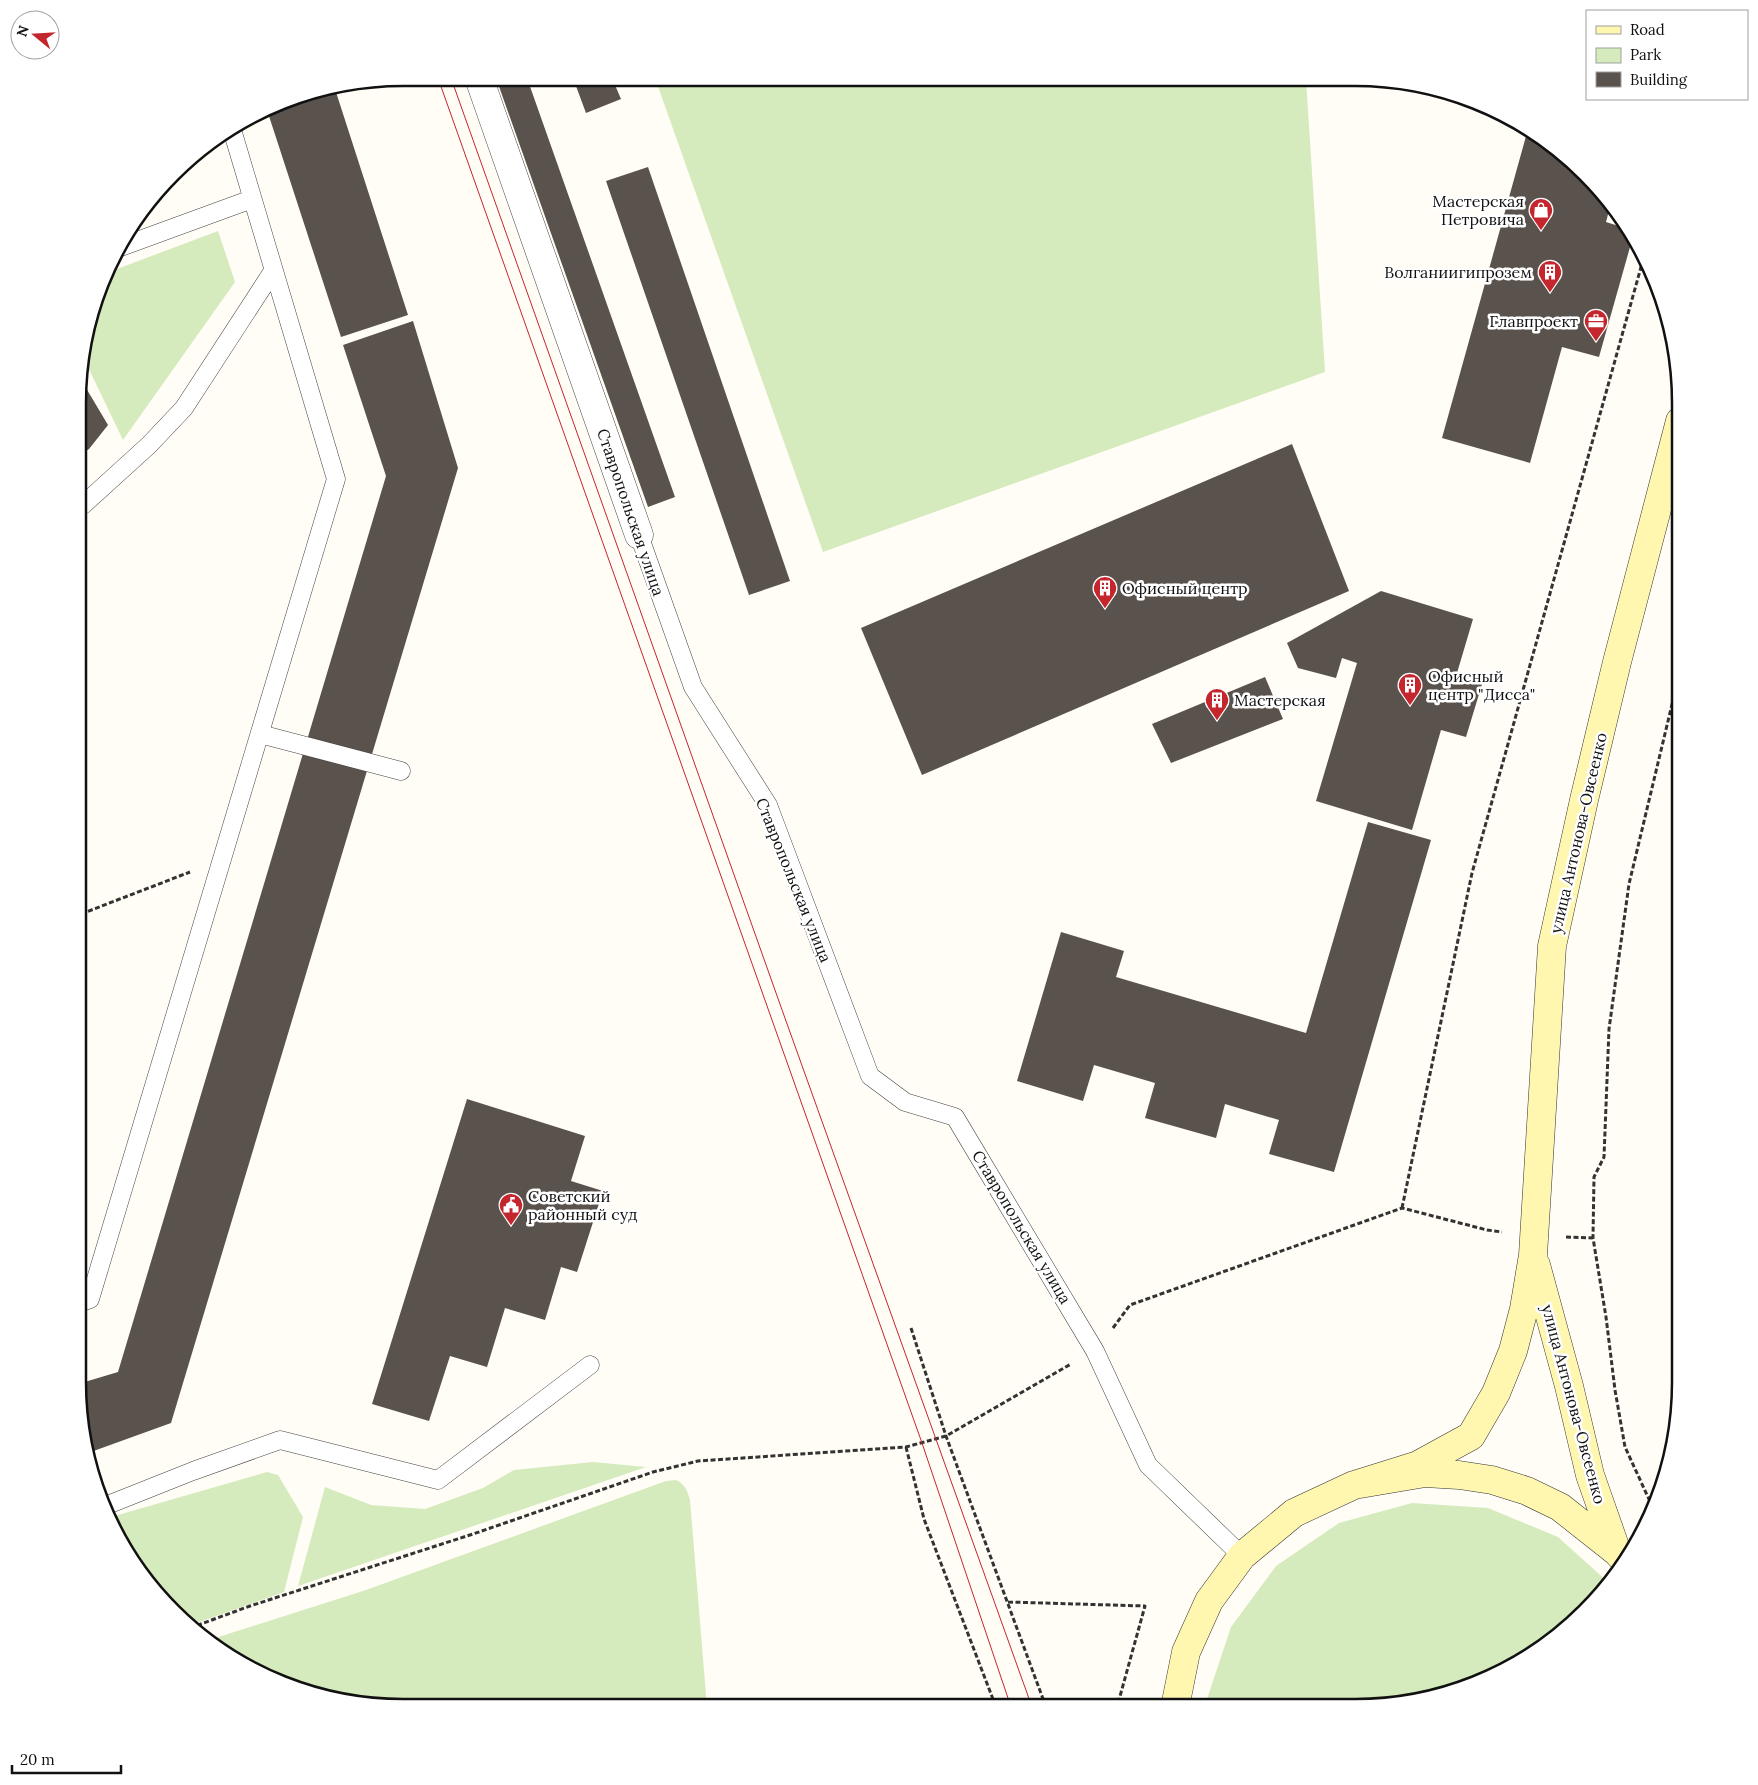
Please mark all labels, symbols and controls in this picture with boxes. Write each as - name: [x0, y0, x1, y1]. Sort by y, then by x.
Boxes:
- north arrow: [10, 10, 60, 60]
- legend: [1586, 10, 1748, 100]
- text: Road: [1630, 20, 1665, 39]
- text: N: [12, 23, 33, 39]
- text: Park: [1630, 45, 1661, 64]
- text: Building: [1630, 70, 1688, 89]
- place label: Мастерская Петровича: [1432, 191, 1524, 229]
- shop icon: Мастерская Петровича: [1528, 197, 1554, 231]
- building icon: Волганиигипрозем: [1537, 259, 1563, 293]
- place label: Волганиигипрозем: [1384, 262, 1532, 282]
- office icon: Главпроект: [1583, 308, 1609, 342]
- place label: Главпроект: [1489, 311, 1578, 331]
- street label: Ставропольская улица: [593, 426, 669, 598]
- building icon: Офисный центр: [1092, 575, 1118, 609]
- place label: Офисный центр: [1122, 578, 1248, 598]
- place label: Офисный центр "Дисса": [1428, 666, 1535, 704]
- building icon: Офисный центр "Дисса": [1397, 672, 1423, 706]
- building icon: Мастерская: [1204, 687, 1230, 721]
- place label: Мастерская: [1234, 690, 1326, 710]
- street label: улица Антонова-Овсеенко: [1545, 731, 1611, 935]
- street label: Ставропольская улица: [752, 795, 836, 965]
- street label: Ставропольская улица: [968, 1147, 1076, 1307]
- place label: Советский районный суд: [528, 1186, 638, 1224]
- public building icon: Советский районный суд: [498, 1192, 524, 1226]
- street label: улица Антонова-Овсеенко: [1538, 1302, 1610, 1506]
- scale bar: [12, 1742, 121, 1774]
- text: 20 m: [20, 1750, 55, 1769]

